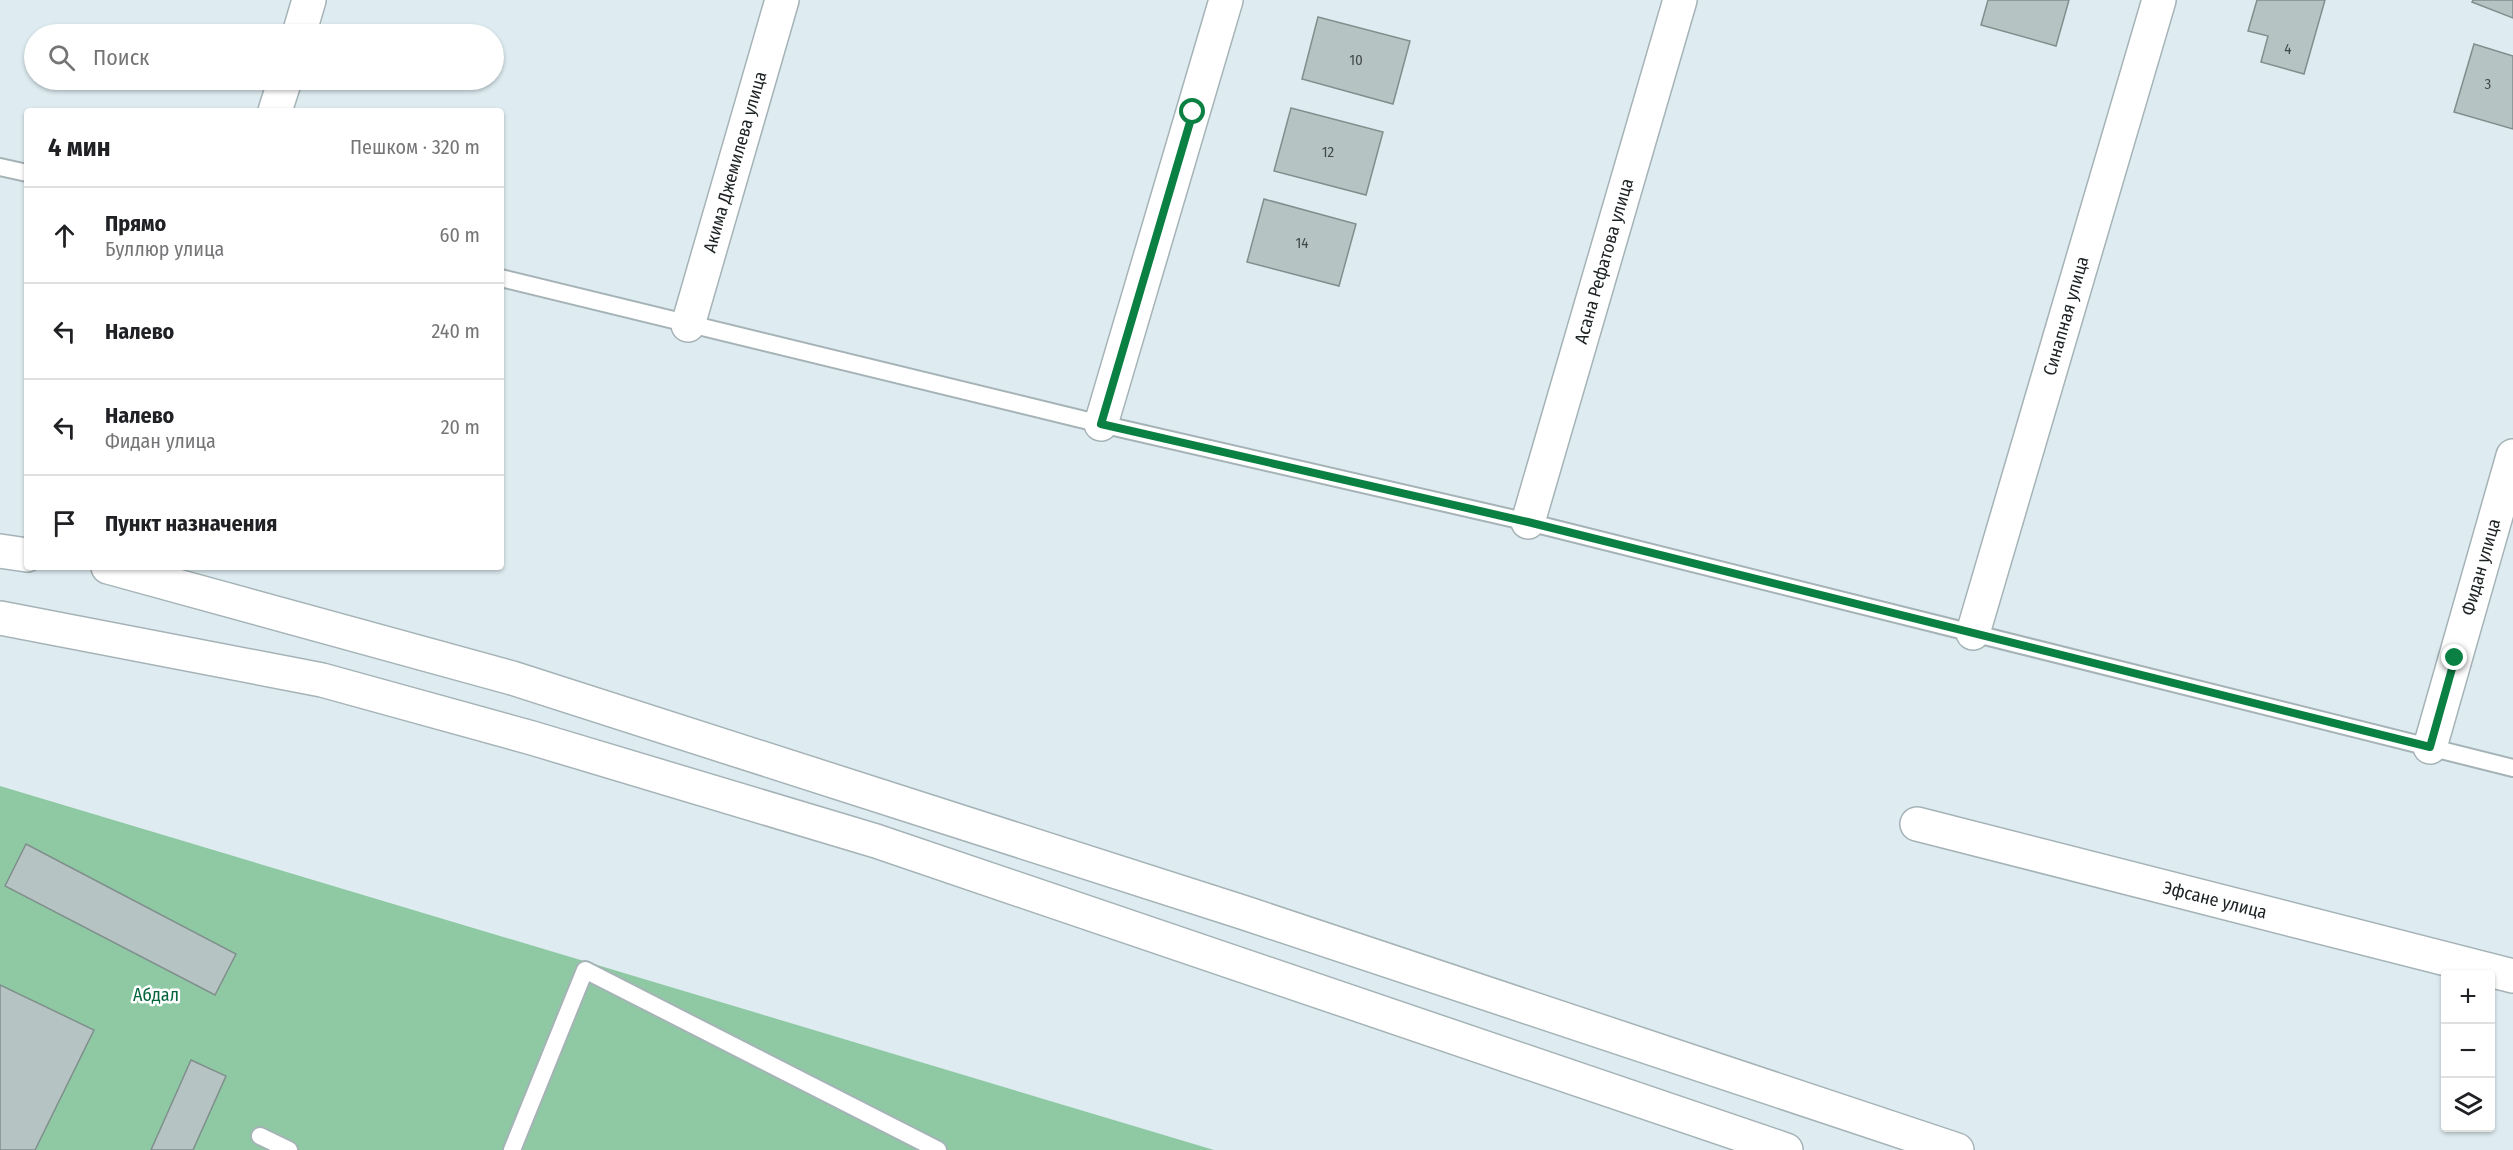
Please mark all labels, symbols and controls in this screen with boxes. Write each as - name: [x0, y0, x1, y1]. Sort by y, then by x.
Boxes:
- search box: [24, 24, 504, 90]
- house number: 4: [2284, 40, 2292, 58]
- icon: search: [45, 41, 78, 74]
- text: Поиск: [93, 44, 149, 71]
- house number: 10: [1349, 51, 1363, 69]
- street label: Акима Джемилева улица: [699, 69, 771, 255]
- house number: 3: [2485, 75, 2492, 93]
- route start: [1179, 98, 1205, 124]
- text: 4 мин: [48, 132, 110, 163]
- text: Пешком · 320 m: [350, 135, 480, 159]
- house number: 12: [1322, 143, 1335, 161]
- street label: Асана Рефатова улица: [1570, 176, 1638, 346]
- text: Прямо: [105, 210, 166, 237]
- icon: ahead: [48, 219, 81, 252]
- text: 60 m: [440, 223, 480, 247]
- house number: 14: [1295, 234, 1309, 252]
- text: Буллюр улица: [105, 237, 224, 261]
- street label: Синапная улица: [2038, 254, 2094, 378]
- icon: left: [48, 315, 81, 348]
- text: Налево: [105, 318, 174, 345]
- text: 240 m: [431, 319, 480, 343]
- text: Налево: [105, 402, 174, 429]
- icon: left: [48, 411, 81, 444]
- text: 20 m: [441, 415, 480, 439]
- text: Фидан улица: [105, 429, 216, 453]
- icon: arrive: [48, 507, 81, 540]
- text: Пункт назначения: [105, 510, 277, 537]
- street label: Фидан улица: [2457, 516, 2505, 618]
- route end: [2441, 644, 2467, 670]
- street label: Эфсане улица: [2161, 876, 2269, 924]
- map controls: [2441, 970, 2495, 1132]
- button: +: [2441, 970, 2495, 1024]
- park label: Абдал: [133, 984, 179, 1006]
- button: −: [2441, 1024, 2495, 1078]
- button: layers: [2441, 1078, 2495, 1132]

